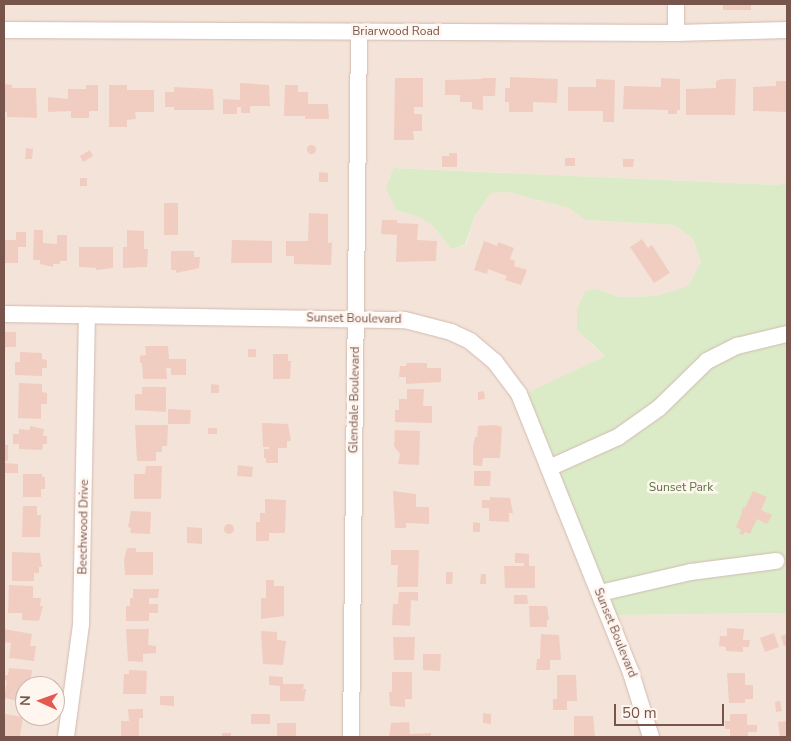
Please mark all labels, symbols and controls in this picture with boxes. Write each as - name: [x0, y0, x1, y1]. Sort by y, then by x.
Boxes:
- street label: Briarwood Road: [352, 25, 440, 39]
- street label: Sunset Boulevard: [306, 311, 402, 327]
- street label: Glendale Boulevard: [347, 347, 363, 453]
- street label: Beechwood Drive: [76, 479, 92, 575]
- park label: Sunset Park: [649, 481, 713, 495]
- street label: Sunset Boulevard: [590, 586, 640, 680]
- north arrow: [15, 676, 65, 726]
- scale bar: [616, 694, 726, 726]
- text: N: [16, 695, 35, 706]
- text: 50 m: [622, 703, 657, 723]

